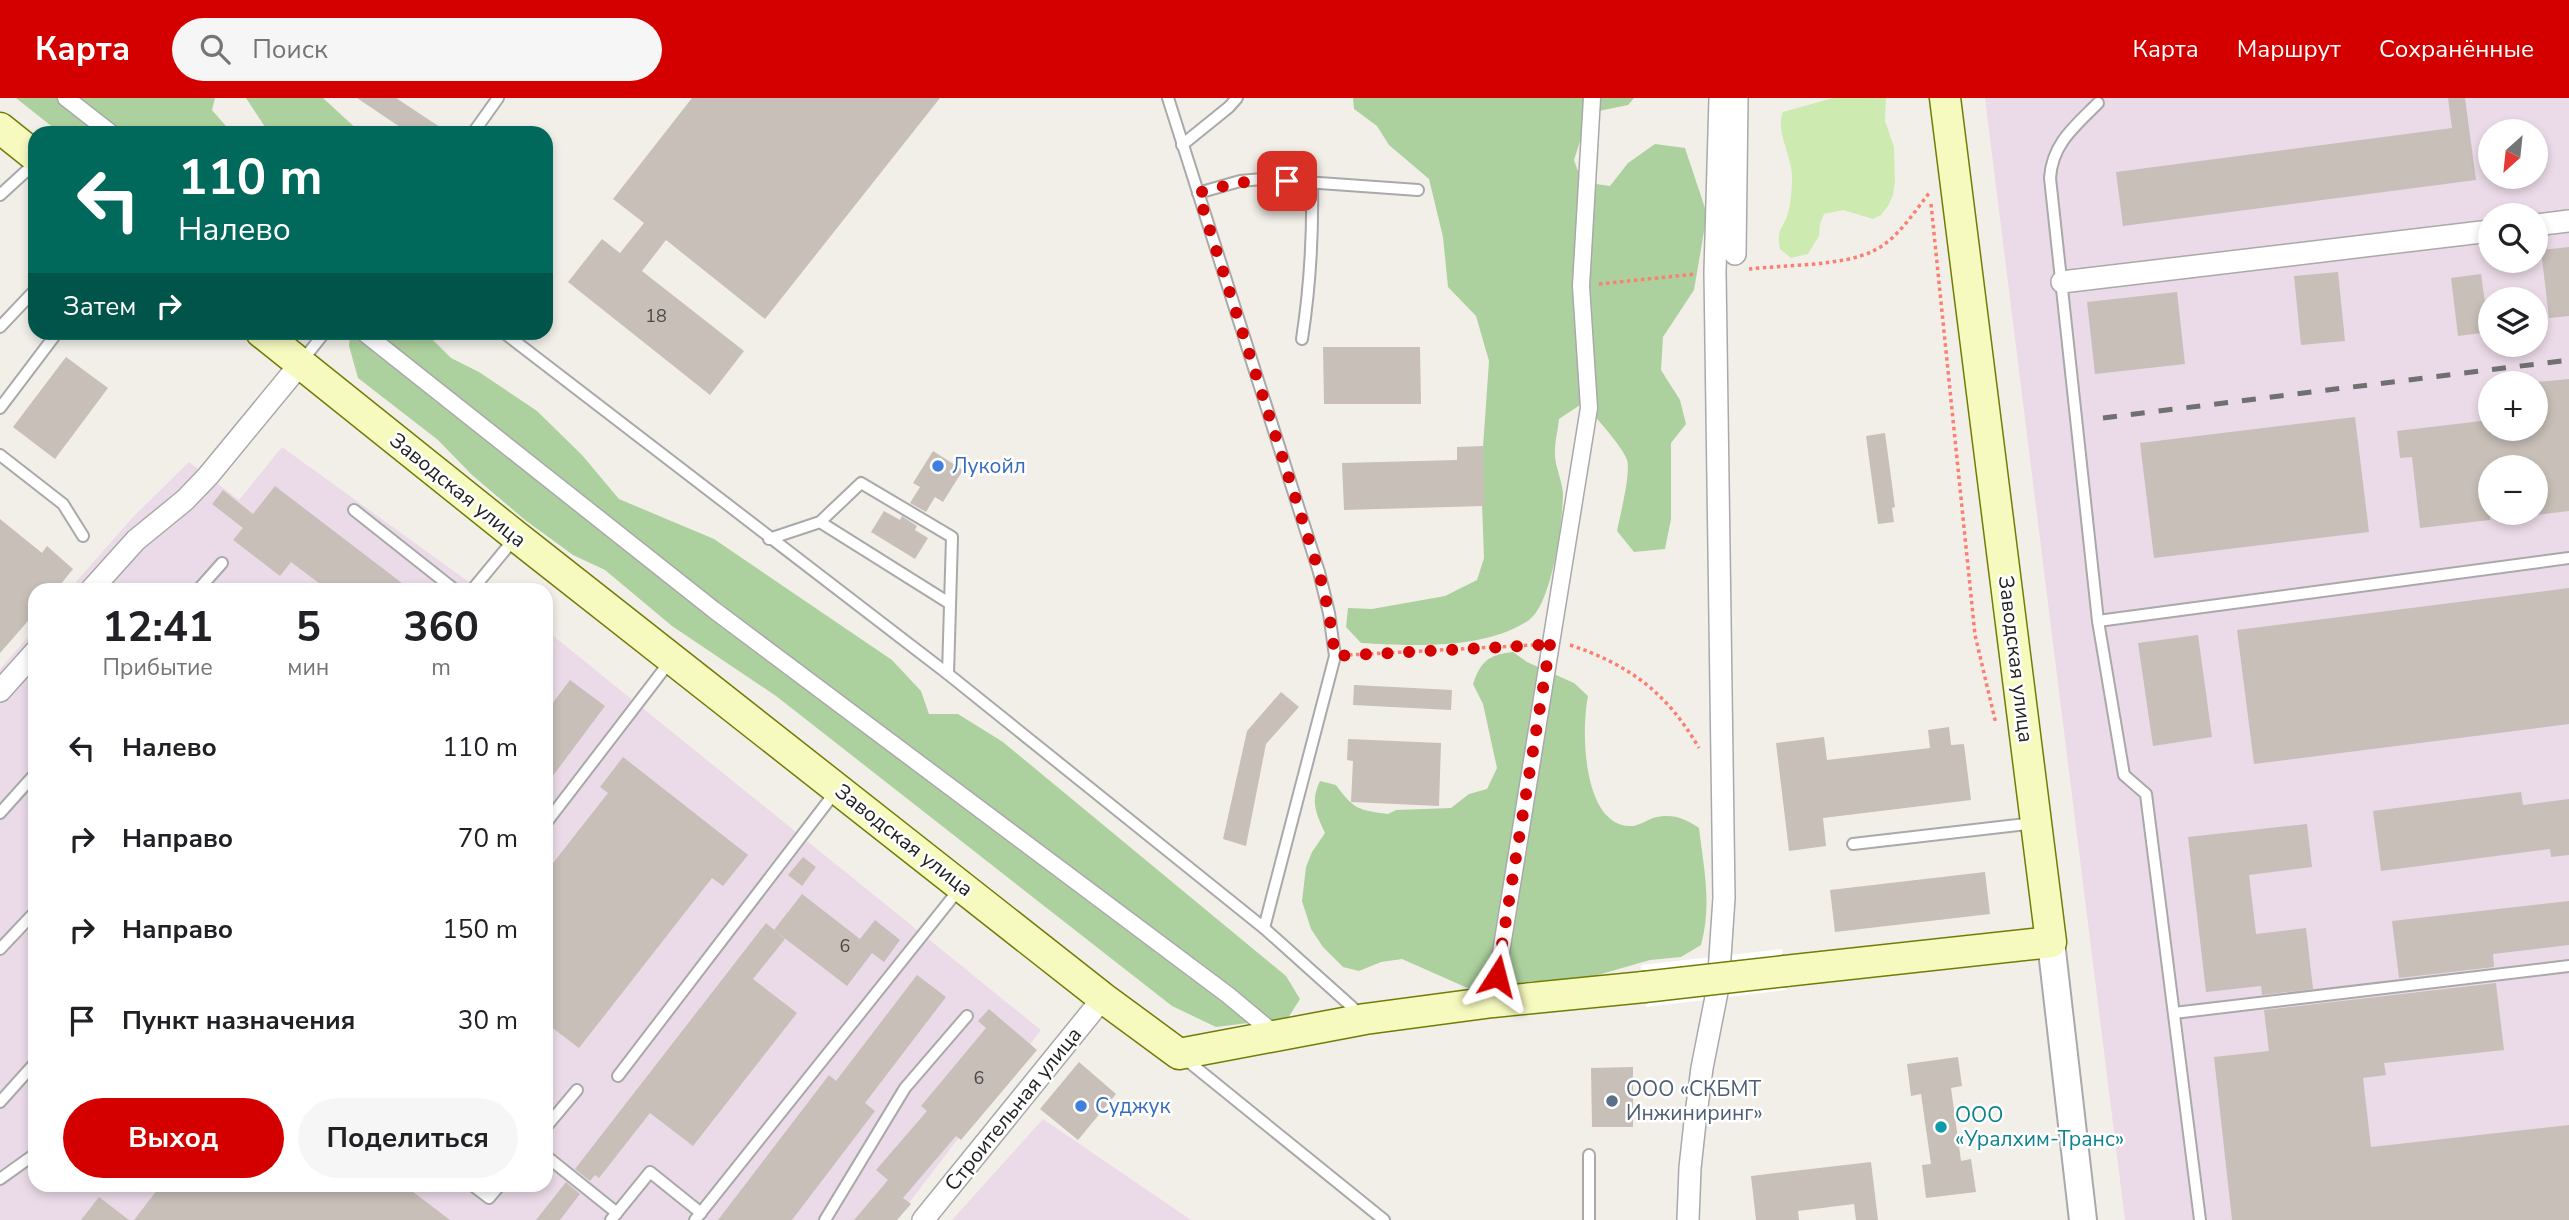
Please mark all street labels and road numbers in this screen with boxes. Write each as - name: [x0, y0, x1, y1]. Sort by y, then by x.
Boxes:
- street label: Заводская улица: [384, 426, 532, 554]
- street label: Заводская улица: [1992, 574, 2040, 744]
- street label: Заводская улица: [829, 777, 979, 903]
- street label: Строительная улица: [938, 1021, 1088, 1197]

